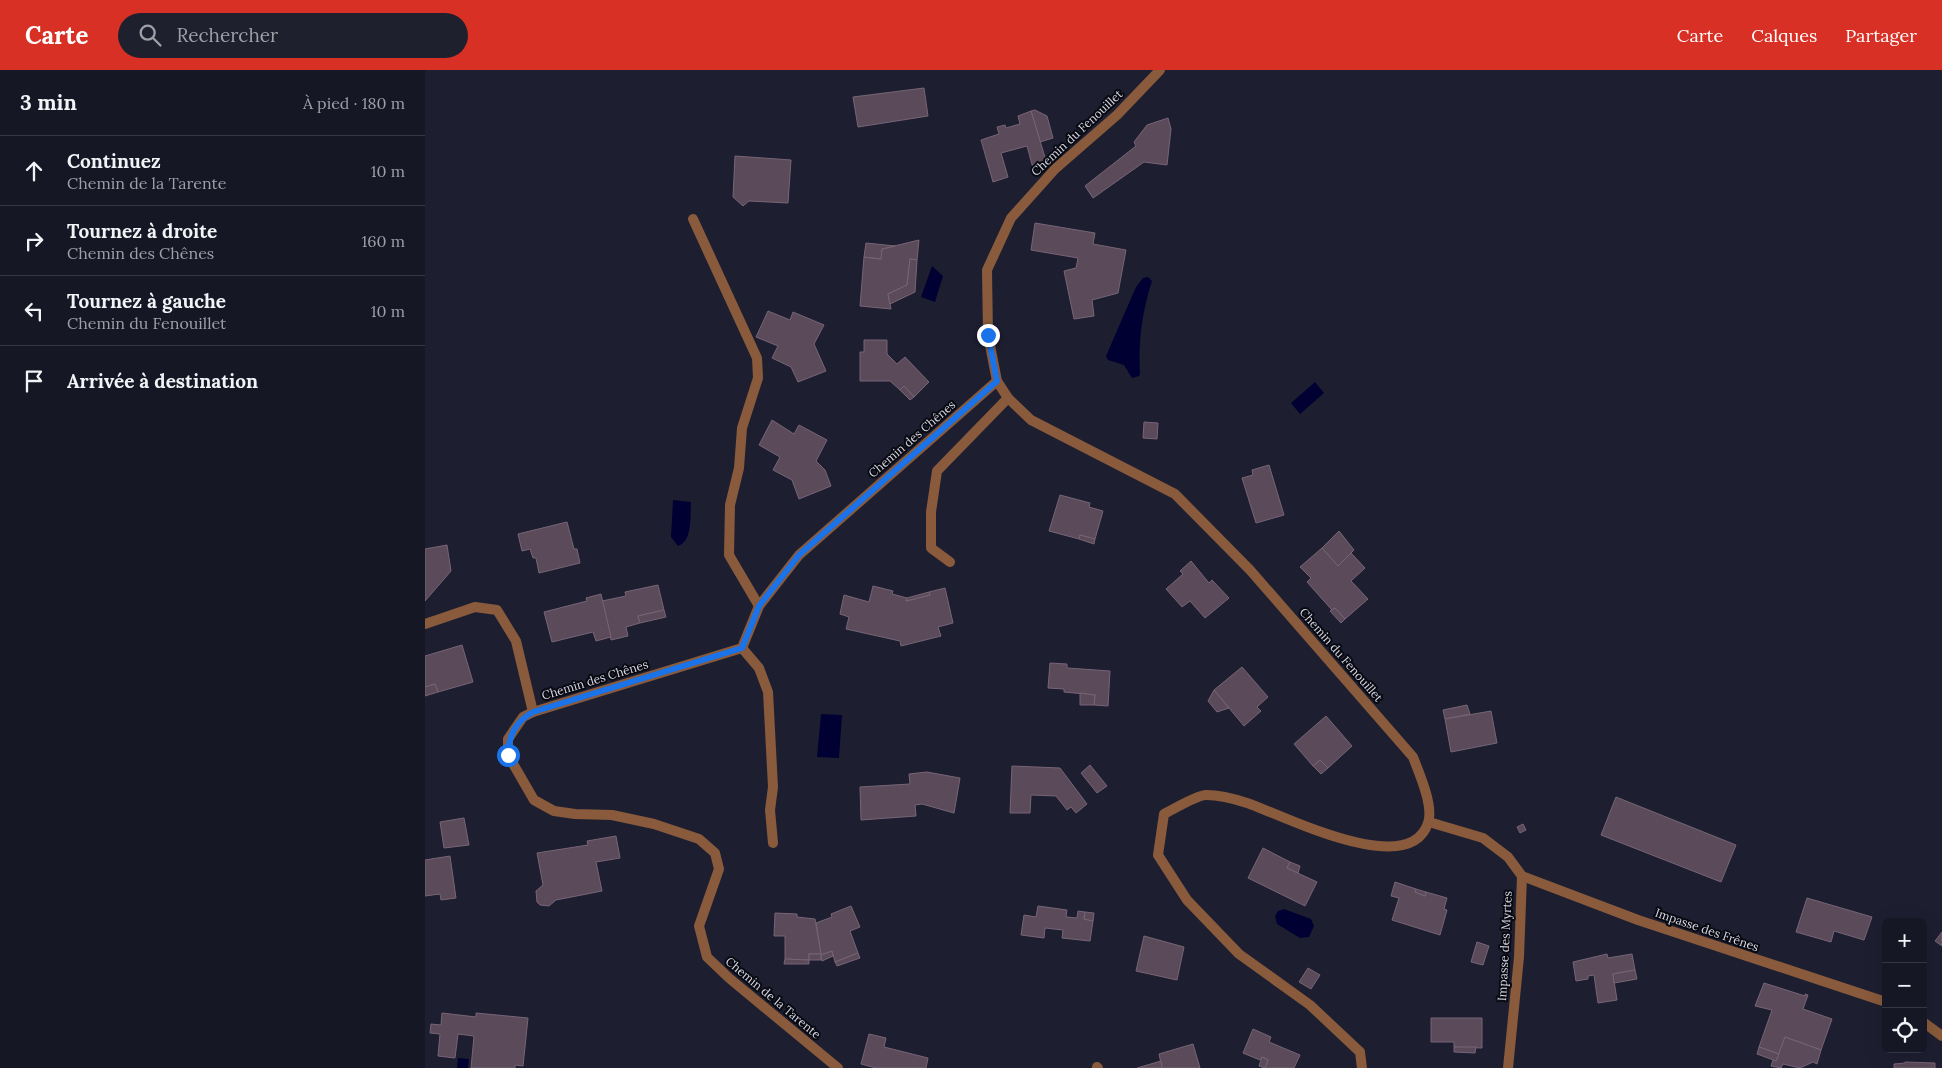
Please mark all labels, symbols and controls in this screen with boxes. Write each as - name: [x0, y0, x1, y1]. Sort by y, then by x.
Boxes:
- search box: [118, 13, 468, 58]
- text: Carte: [25, 20, 88, 51]
- icon: search: [136, 21, 164, 49]
- text: Rechercher: [176, 23, 278, 47]
- text: Carte: [1677, 24, 1723, 47]
- text: Calques: [1751, 24, 1817, 47]
- text: Partager: [1845, 24, 1917, 47]
- street label: Chemin du Fenouillet: [1028, 86, 1126, 179]
- text: 3 min: [20, 89, 77, 116]
- text: À pied · 180 m: [303, 93, 405, 113]
- text: Continuez: [67, 149, 161, 173]
- icon: ahead: [20, 157, 48, 185]
- text: 10 m: [371, 161, 405, 181]
- text: Chemin de la Tarente: [67, 173, 226, 193]
- text: Tournez à droite: [67, 219, 217, 243]
- icon: right: [20, 227, 48, 255]
- text: 160 m: [361, 231, 405, 251]
- text: Chemin des Chênes: [67, 243, 214, 263]
- text: Tournez à gauche: [67, 289, 226, 313]
- icon: left: [20, 297, 48, 325]
- text: 10 m: [371, 301, 405, 321]
- text: Chemin du Fenouillet: [67, 313, 226, 333]
- route end: [977, 324, 1000, 347]
- icon: arrive: [20, 367, 48, 395]
- text: Arrivée à destination: [67, 369, 258, 393]
- street label: Chemin des Chênes: [865, 396, 959, 481]
- street label: Chemin du Fenouillet: [1297, 605, 1386, 705]
- street label: Chemin des Chênes: [540, 656, 650, 703]
- route start: [497, 744, 520, 767]
- street label: Impasse des Myrtes: [1494, 890, 1515, 1001]
- street label: Impasse des Frênes: [1653, 905, 1761, 954]
- map controls: [1882, 918, 1927, 1053]
- button: +: [1882, 918, 1927, 963]
- street label: Chemin de la Tarente: [723, 953, 824, 1042]
- button: −: [1882, 963, 1927, 1008]
- button: locate: [1882, 1008, 1927, 1053]

